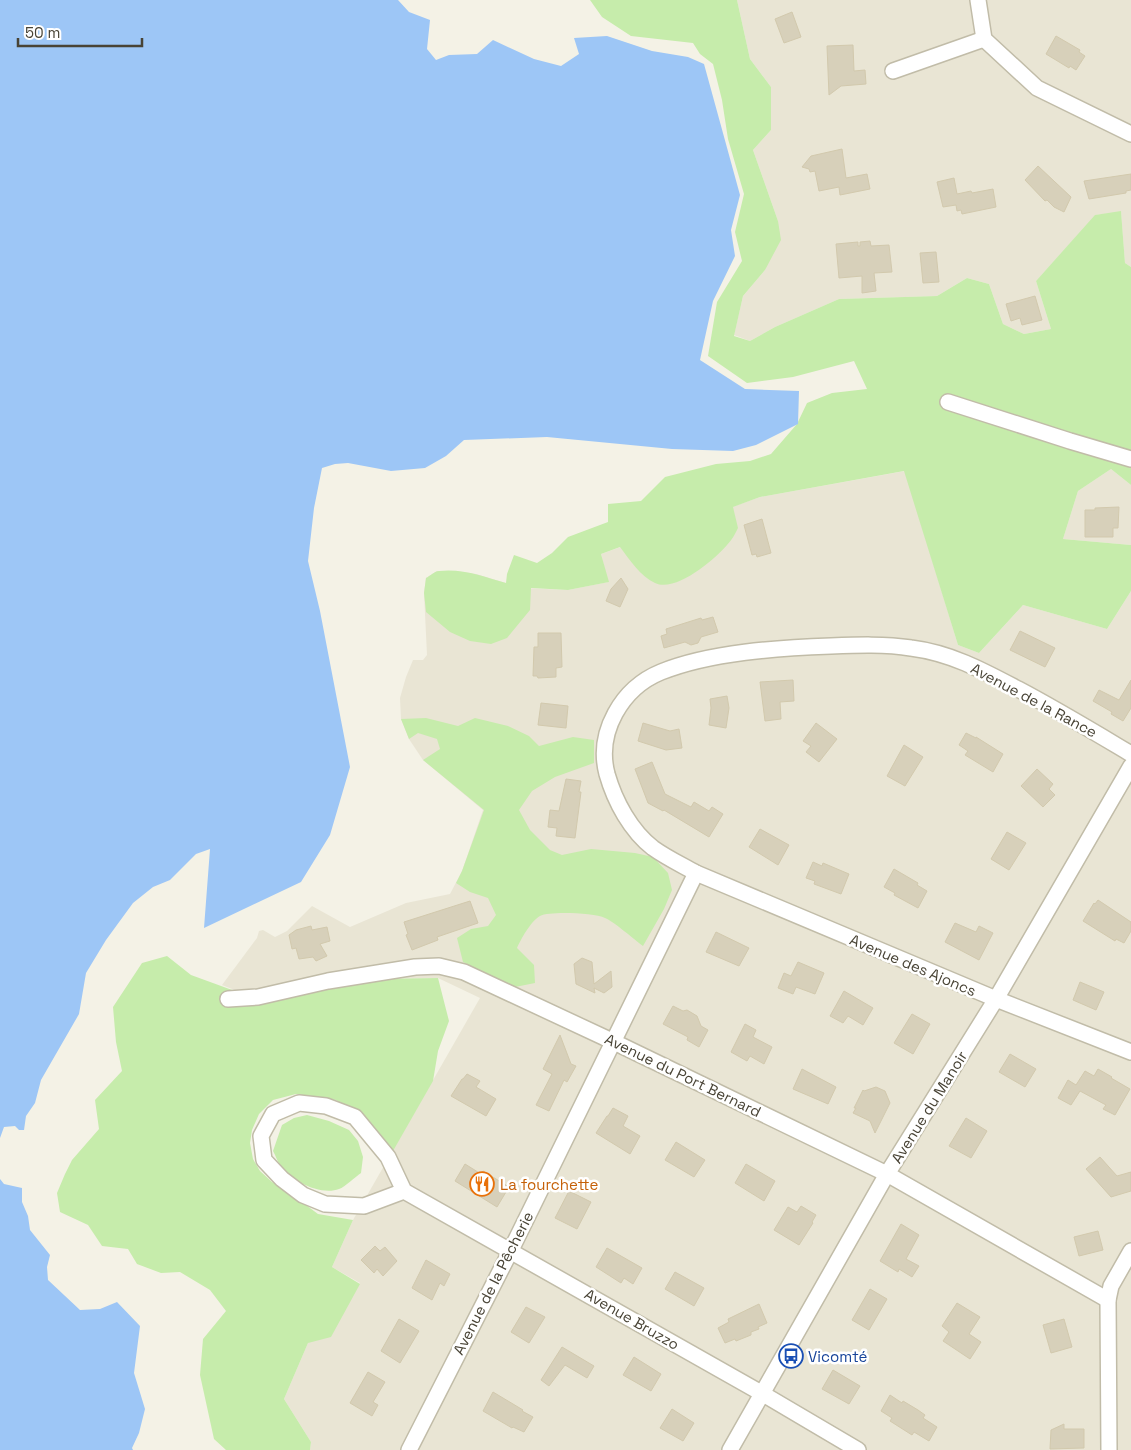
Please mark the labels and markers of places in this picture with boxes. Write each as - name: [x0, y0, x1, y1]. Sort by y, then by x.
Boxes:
- restaurant icon: La fourchette: [469, 1171, 495, 1197]
- place label: La fourchette: [500, 1175, 599, 1194]
- bus stop icon: Vicomté: [778, 1343, 804, 1369]
- place label: Vicomté: [808, 1347, 868, 1366]

